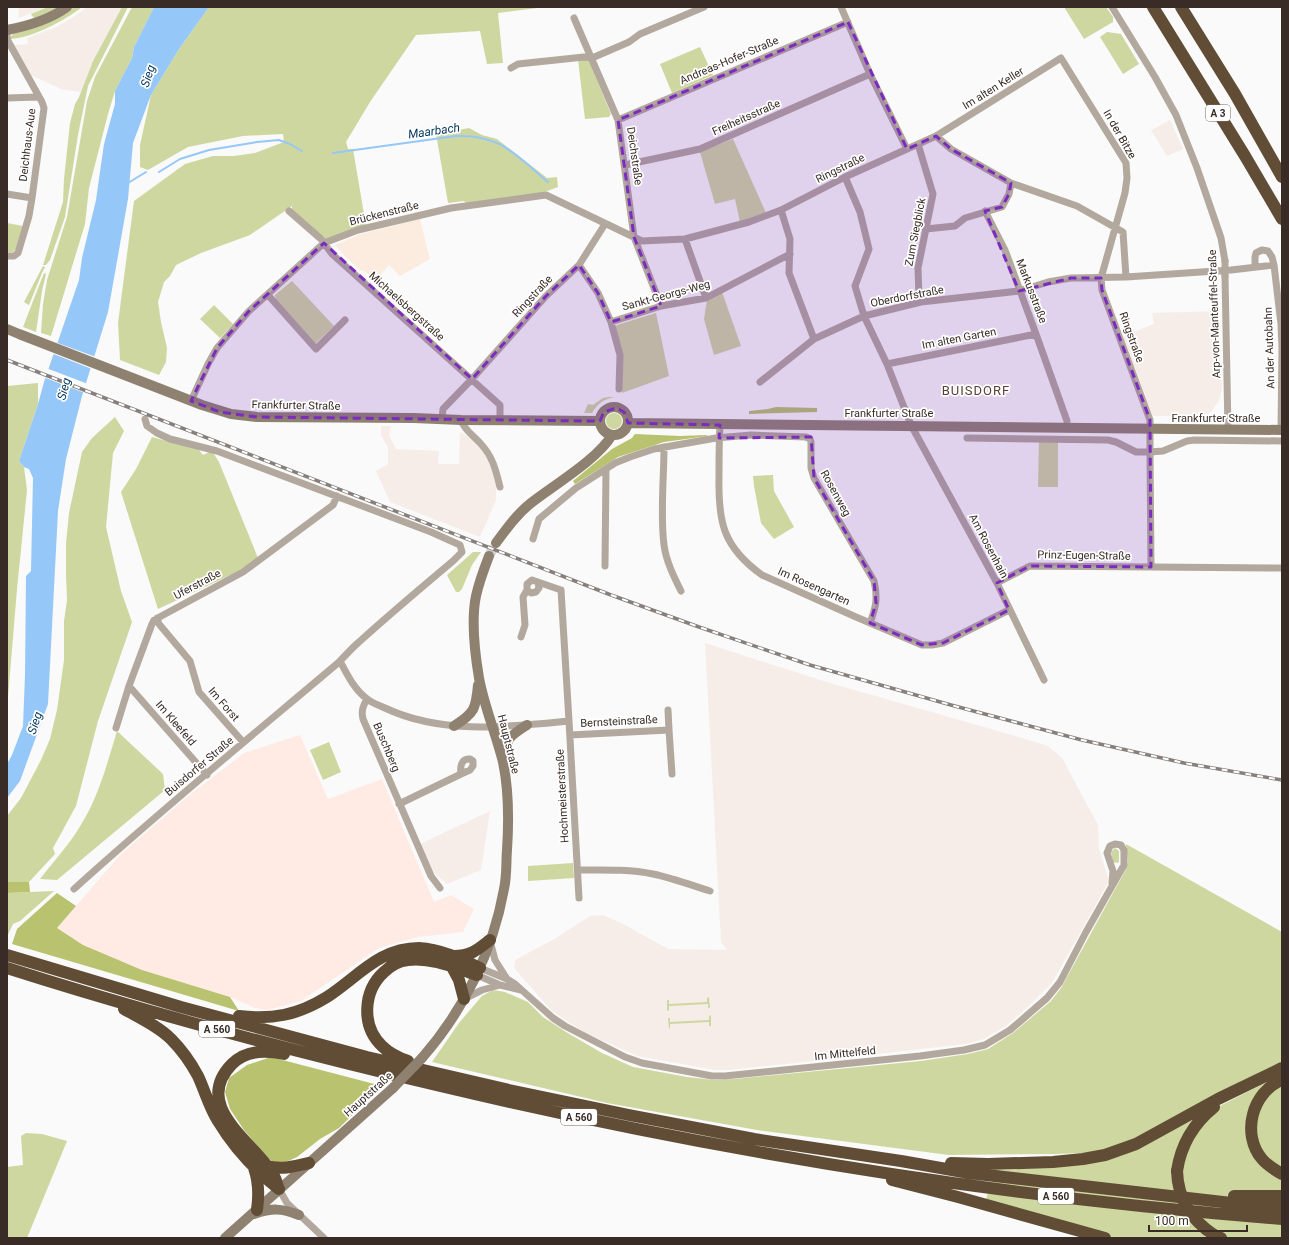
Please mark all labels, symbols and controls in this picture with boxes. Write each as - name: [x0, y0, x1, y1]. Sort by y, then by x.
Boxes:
- street label: Andreas-Hofer-Straße: [678, 34, 781, 87]
- water label: Sieg: [138, 63, 158, 89]
- street label: Im alten Keller: [960, 64, 1027, 112]
- street label: Freiheitsstraße: [710, 97, 782, 138]
- road number: A 3: [1206, 105, 1230, 121]
- street label: In der Bitze: [1100, 107, 1139, 161]
- street label: Deichhaus-Aue: [17, 108, 38, 182]
- water label: Maarbach: [407, 120, 461, 142]
- street label: Deichstraße: [624, 126, 645, 186]
- street label: Ringstraße: [814, 151, 867, 186]
- street label: Zum Siegblick: [903, 197, 929, 267]
- street label: Brückenstraße: [348, 199, 420, 228]
- street label: Arp-von-Manteuffel-Straße: [1206, 249, 1223, 379]
- street label: Markusstraße: [1013, 257, 1050, 325]
- street label: Michaelsbergstraße: [366, 269, 447, 344]
- street label: Ringstraße: [510, 272, 555, 320]
- street label: Sankt-Georgs-Weg: [621, 277, 712, 313]
- street label: Oberdorfstraße: [869, 283, 945, 310]
- street label: An der Autobahn: [1262, 307, 1277, 389]
- street label: Ringstraße: [1116, 310, 1147, 364]
- street label: Im alten Garten: [921, 325, 997, 352]
- water label: Sieg: [54, 376, 74, 402]
- district label: BUISDORF: [942, 383, 1010, 398]
- street label: Frankfurter Straße: [251, 398, 341, 413]
- street label: Frankfurter Straße: [845, 407, 934, 420]
- street label: Frankfurter Straße: [1172, 412, 1261, 425]
- street label: Rosenweg: [818, 468, 854, 519]
- street label: Am Rosenhain: [966, 512, 1011, 581]
- street label: Prinz-Eugen-Straße: [1037, 548, 1131, 563]
- street label: Im Rosengarten: [776, 565, 852, 608]
- street label: Uferstraße: [171, 567, 223, 602]
- street label: Im Forst: [205, 685, 242, 724]
- street label: Im Kleefeld: [153, 698, 199, 748]
- water label: Sieg: [25, 710, 45, 736]
- street label: Hauptstraße: [495, 713, 522, 775]
- street label: Bernsteinstraße: [580, 713, 658, 730]
- street label: Buschberg: [370, 721, 403, 774]
- street label: Buisdorfer Straße: [162, 734, 236, 799]
- street label: Hochmeisterstraße: [554, 748, 571, 843]
- road number: A 560: [199, 1021, 235, 1037]
- street label: Im Mittelfeld: [814, 1044, 876, 1063]
- street label: Hauptstraße: [341, 1069, 395, 1120]
- road number: A 560: [561, 1109, 597, 1125]
- road number: A 560: [1038, 1188, 1074, 1204]
- scale bar: [1149, 1207, 1247, 1233]
- text: 100 m: [1155, 1214, 1189, 1228]

